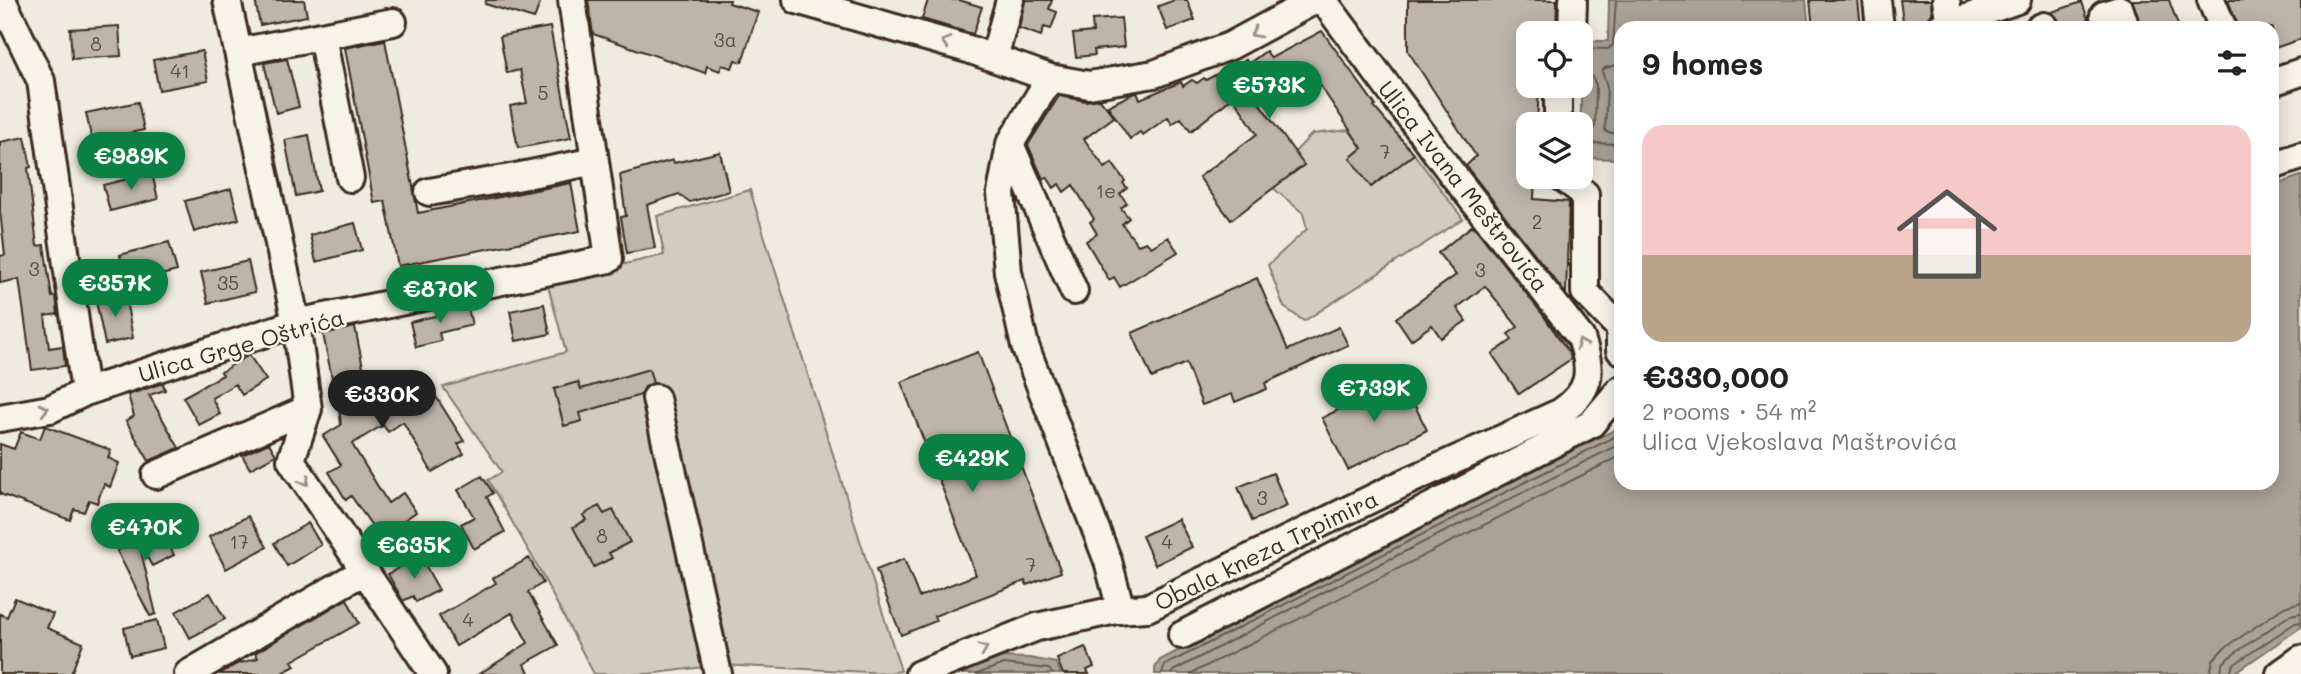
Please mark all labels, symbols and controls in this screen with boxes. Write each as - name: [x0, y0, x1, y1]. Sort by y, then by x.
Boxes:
- map controls: [1516, 21, 1593, 189]
- button: locate: [1516, 21, 1593, 98]
- one-way arrow: [1250, 25, 1262, 38]
- house number: 3a: [714, 27, 736, 52]
- house number: 8: [90, 31, 102, 56]
- one-way arrow: [940, 36, 952, 51]
- text: 9 homes: [1642, 43, 1763, 83]
- icon: filters: [2213, 44, 2251, 82]
- house number: 41: [170, 58, 190, 83]
- pin: €573K: [1220, 61, 1318, 121]
- text: €573K: [1232, 69, 1306, 99]
- street label: Ulica Ivana Meštrovića: [1372, 74, 1556, 298]
- house number: 5: [537, 80, 549, 105]
- button: layers: [1516, 112, 1593, 189]
- pin: €989K: [82, 132, 180, 192]
- house number: 7: [1380, 139, 1390, 164]
- text: €989K: [93, 140, 169, 170]
- icon: home: [1884, 171, 2010, 297]
- house number: 1e: [1096, 178, 1116, 203]
- house number: 2: [1532, 209, 1542, 234]
- house number: 3: [28, 256, 40, 281]
- house number: 3: [1474, 257, 1486, 282]
- pin: €357K: [66, 260, 164, 319]
- pin: €870K: [391, 266, 489, 325]
- text: €357K: [78, 267, 152, 297]
- house number: 35: [217, 270, 239, 295]
- text: €870K: [402, 273, 478, 303]
- street label: Ulica Grge Oštrića: [135, 301, 347, 389]
- one-way arrow: [1576, 339, 1590, 351]
- text: €330,000: [1642, 356, 1789, 396]
- pin: €739K: [1325, 364, 1423, 424]
- pin: €330K: [333, 370, 431, 430]
- text: €739K: [1337, 372, 1411, 402]
- text: €330K: [344, 378, 420, 408]
- text: 2 rooms · 54 m²: [1642, 396, 1817, 426]
- one-way arrow: [38, 403, 50, 417]
- text: Ulica Vjekoslava Maštrovića: [1642, 426, 1957, 456]
- pin: €429K: [923, 434, 1021, 494]
- text: €429K: [934, 442, 1010, 472]
- one-way arrow: [296, 474, 309, 487]
- street label: Obala kneza Trpimira: [1149, 483, 1383, 617]
- house number: 3: [1256, 485, 1268, 510]
- pin: €470K: [96, 504, 194, 563]
- text: €470K: [107, 511, 183, 541]
- pin: €635K: [365, 522, 463, 581]
- house number: 8: [596, 523, 608, 548]
- house number: 17: [229, 529, 249, 554]
- text: €635K: [377, 529, 451, 559]
- house number: 4: [1161, 529, 1173, 554]
- house number: 7: [1026, 552, 1036, 577]
- house number: 4: [462, 607, 474, 632]
- one-way arrow: [976, 643, 988, 657]

